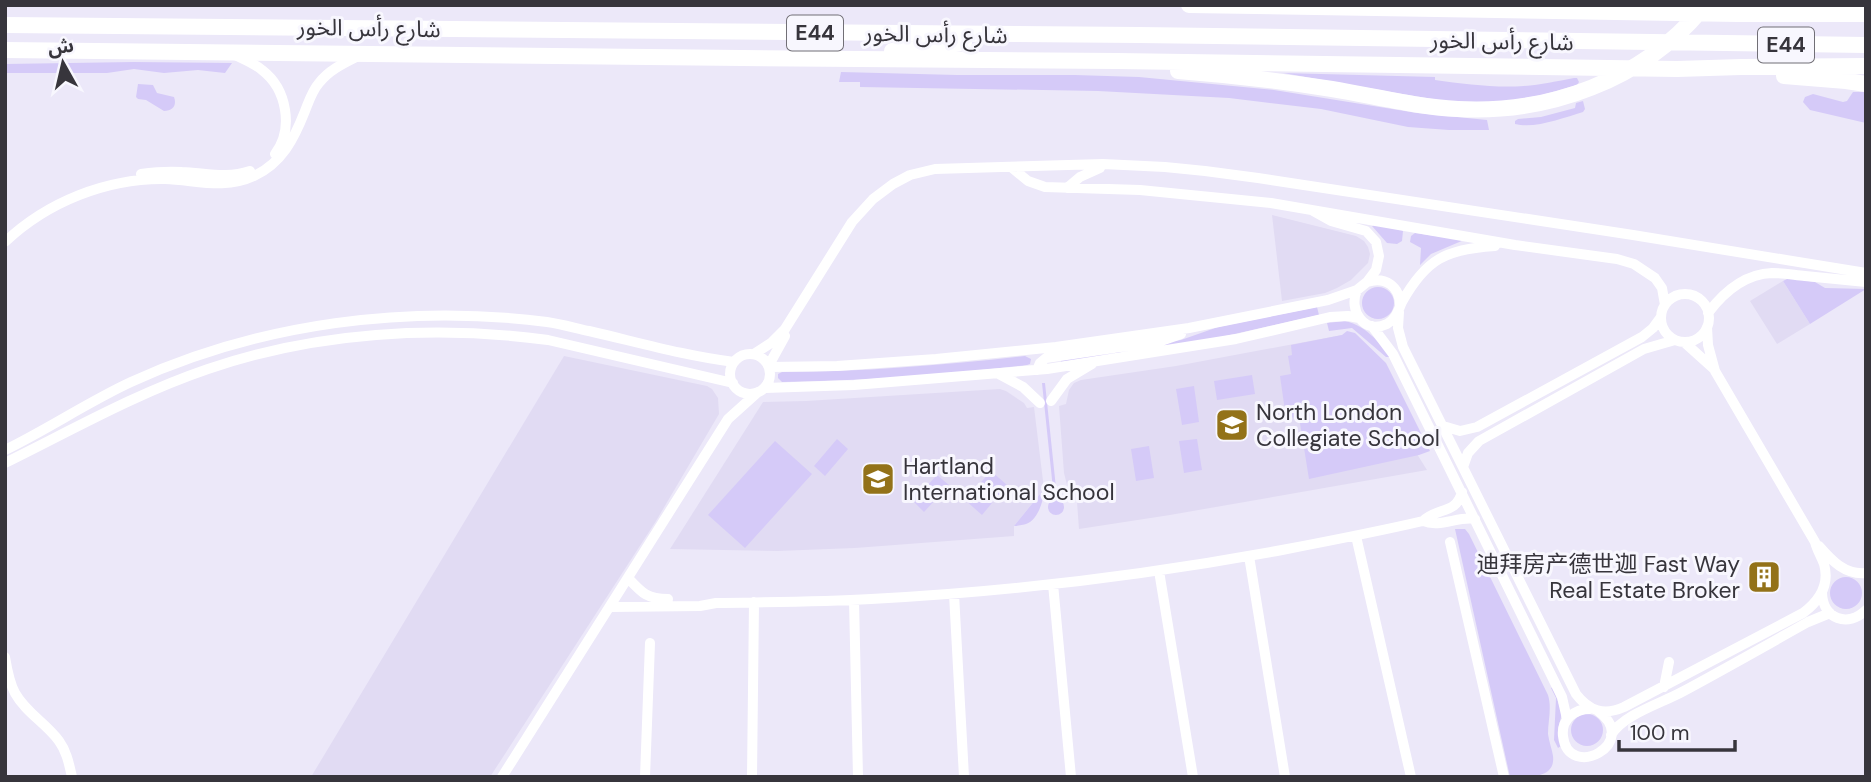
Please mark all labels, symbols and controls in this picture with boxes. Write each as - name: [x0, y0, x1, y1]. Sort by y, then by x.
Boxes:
- street label: شارع رأس الخور: [296, 12, 441, 46]
- road number: E44: [787, 16, 843, 50]
- street label: شارع رأس الخور: [863, 18, 1008, 52]
- street label: شارع رأس الخور: [1429, 25, 1574, 59]
- north arrow: [28, 28, 98, 98]
- road number: E44: [1758, 28, 1814, 62]
- text: ش: [46, 32, 75, 61]
- place label: North London Collegiate School: [1256, 397, 1440, 453]
- school or university icon: North London Collegiate School: [1213, 406, 1251, 444]
- place label: Hartland International School: [903, 451, 1115, 507]
- school or university icon: Hartland International School: [859, 460, 897, 498]
- place label: 迪拜房产德世迦 Fast Way Real Estate Broker: [1477, 549, 1740, 605]
- building icon: 迪拜房产德世迦 Fast Way Real Estate Broker: [1745, 558, 1783, 596]
- scale bar: [1619, 708, 1734, 752]
- text: 100 m: [1630, 719, 1690, 747]

